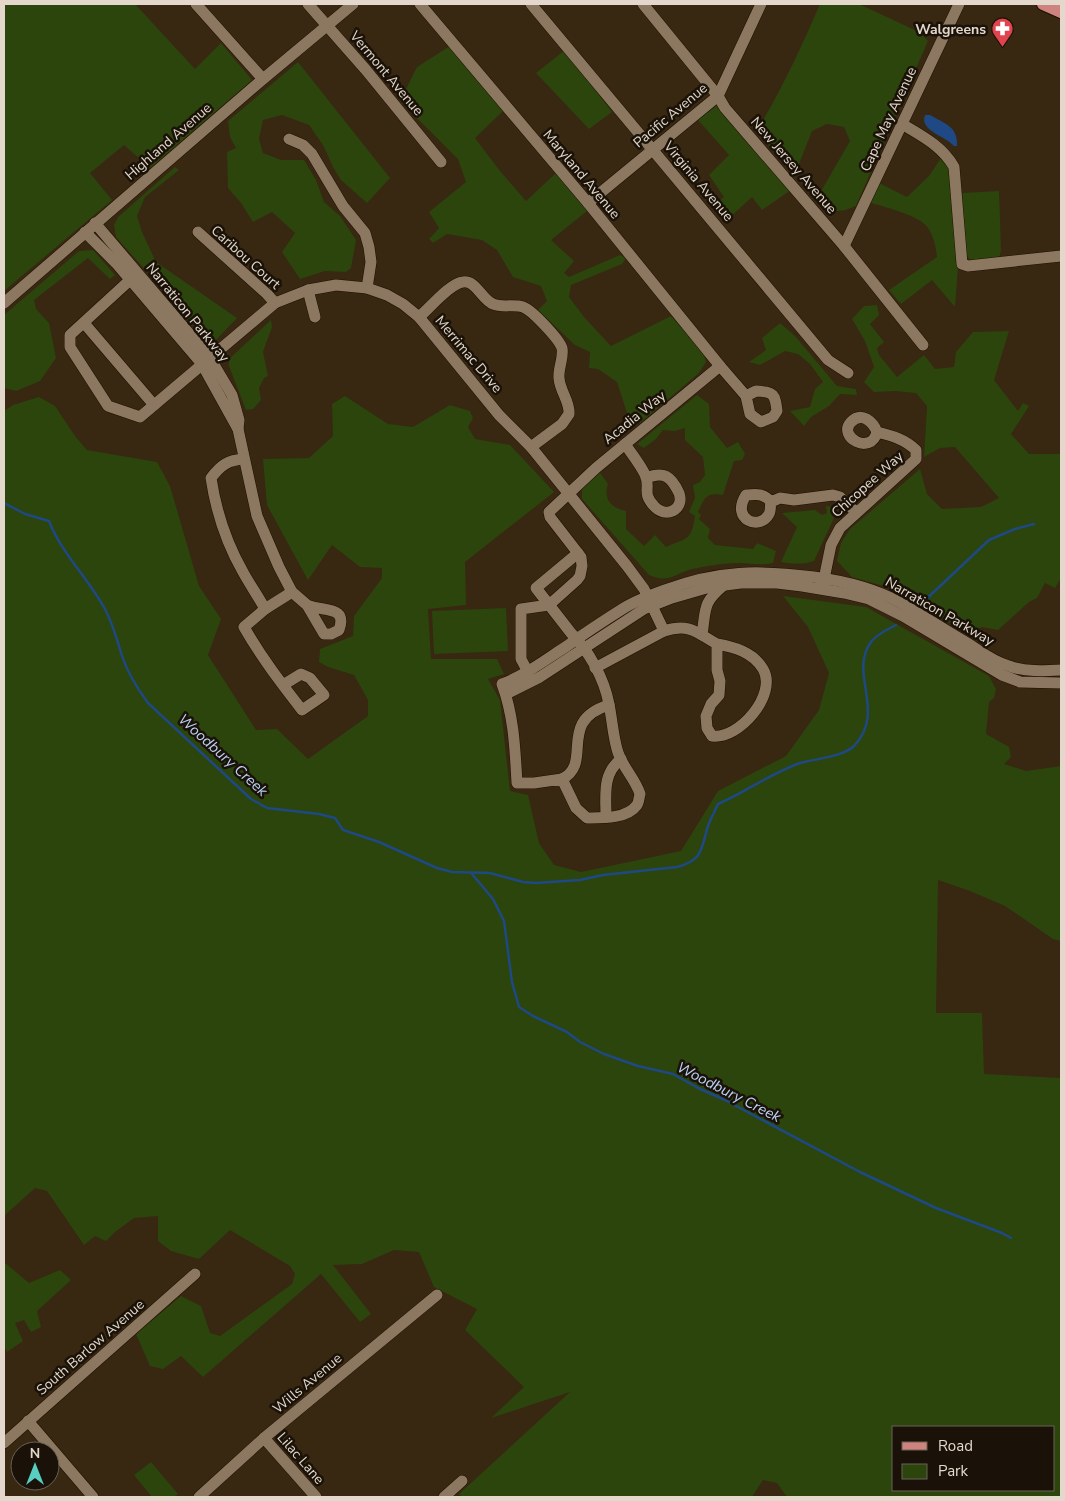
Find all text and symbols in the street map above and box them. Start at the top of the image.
pharmacy icon: Walgreens [990,17,1014,48]
place label: Walgreens [915,20,986,39]
street label: Vermont Avenue [345,26,428,120]
street label: Cape May Avenue [856,64,921,175]
street label: Pacific Avenue [629,79,711,152]
street label: Highland Avenue [121,98,216,184]
street label: New Jersey Avenue [746,113,841,218]
street label: Maryland Avenue [539,126,625,223]
street label: Virginia Avenue [659,136,738,225]
street label: Caribou Court [207,221,284,294]
street label: Narraticon Parkway [142,259,234,367]
street label: Merrimac Drive [431,312,507,397]
street label: Acadia Way [599,386,670,449]
street label: Chicopee Way [827,446,908,522]
street label: Narraticon Parkway [882,572,998,651]
water label: Woodbury Creek [174,709,273,801]
water label: Woodbury Creek [673,1057,785,1127]
street label: South Barlow Avenue [32,1295,148,1400]
street label: Wills Avenue [269,1349,346,1418]
legend [892,1426,1055,1491]
street label: Lilac Lane [273,1428,328,1488]
text: Road [938,1436,973,1456]
north arrow [10,1441,60,1491]
text: N [30,1444,40,1463]
text: Park [938,1461,968,1481]

